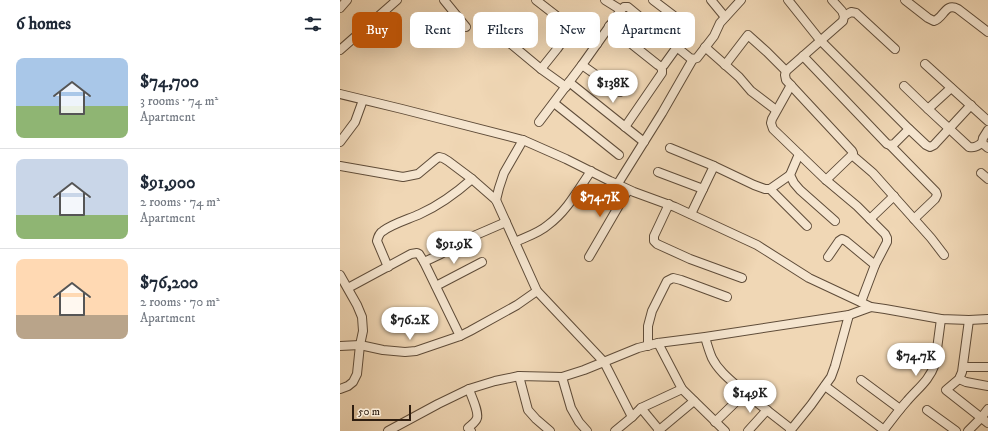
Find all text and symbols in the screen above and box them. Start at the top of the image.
chip: Buy [352,12,402,48]
chip: Rent [410,12,465,48]
chip: Filters [473,12,538,48]
chip: New [546,12,600,48]
chip: Apartment [608,12,695,48]
text: 6 homes [16,13,71,35]
icon: filters [302,13,324,35]
pin: $138K [585,70,641,104]
text: $74,700 [140,71,199,93]
icon: home [48,74,96,122]
text: $138K [597,75,629,91]
text: 3 rooms · 74 m² [140,93,218,109]
text: Apartment [140,109,195,125]
text: $91,900 [140,172,195,194]
icon: home [48,175,96,223]
pin: $74.7K [567,184,633,218]
text: $74.7K [580,189,620,205]
text: 2 rooms · 74 m² [140,194,220,210]
text: Apartment [140,210,195,226]
pin: $91.9K [421,231,487,265]
text: $91.9K [436,236,473,252]
text: $76,200 [140,272,198,294]
icon: home [48,275,96,323]
text: 2 rooms · 70 m² [140,294,220,310]
pin: $76.2K [377,307,443,341]
text: Apartment [140,310,195,326]
text: $76.2K [390,312,430,328]
pin: $74.7K [883,343,949,377]
text: $74.7K [896,348,936,364]
pin: $149K [722,380,778,414]
text: $149K [733,385,767,401]
scale bar [352,403,411,422]
text: 50 m [358,405,380,419]

